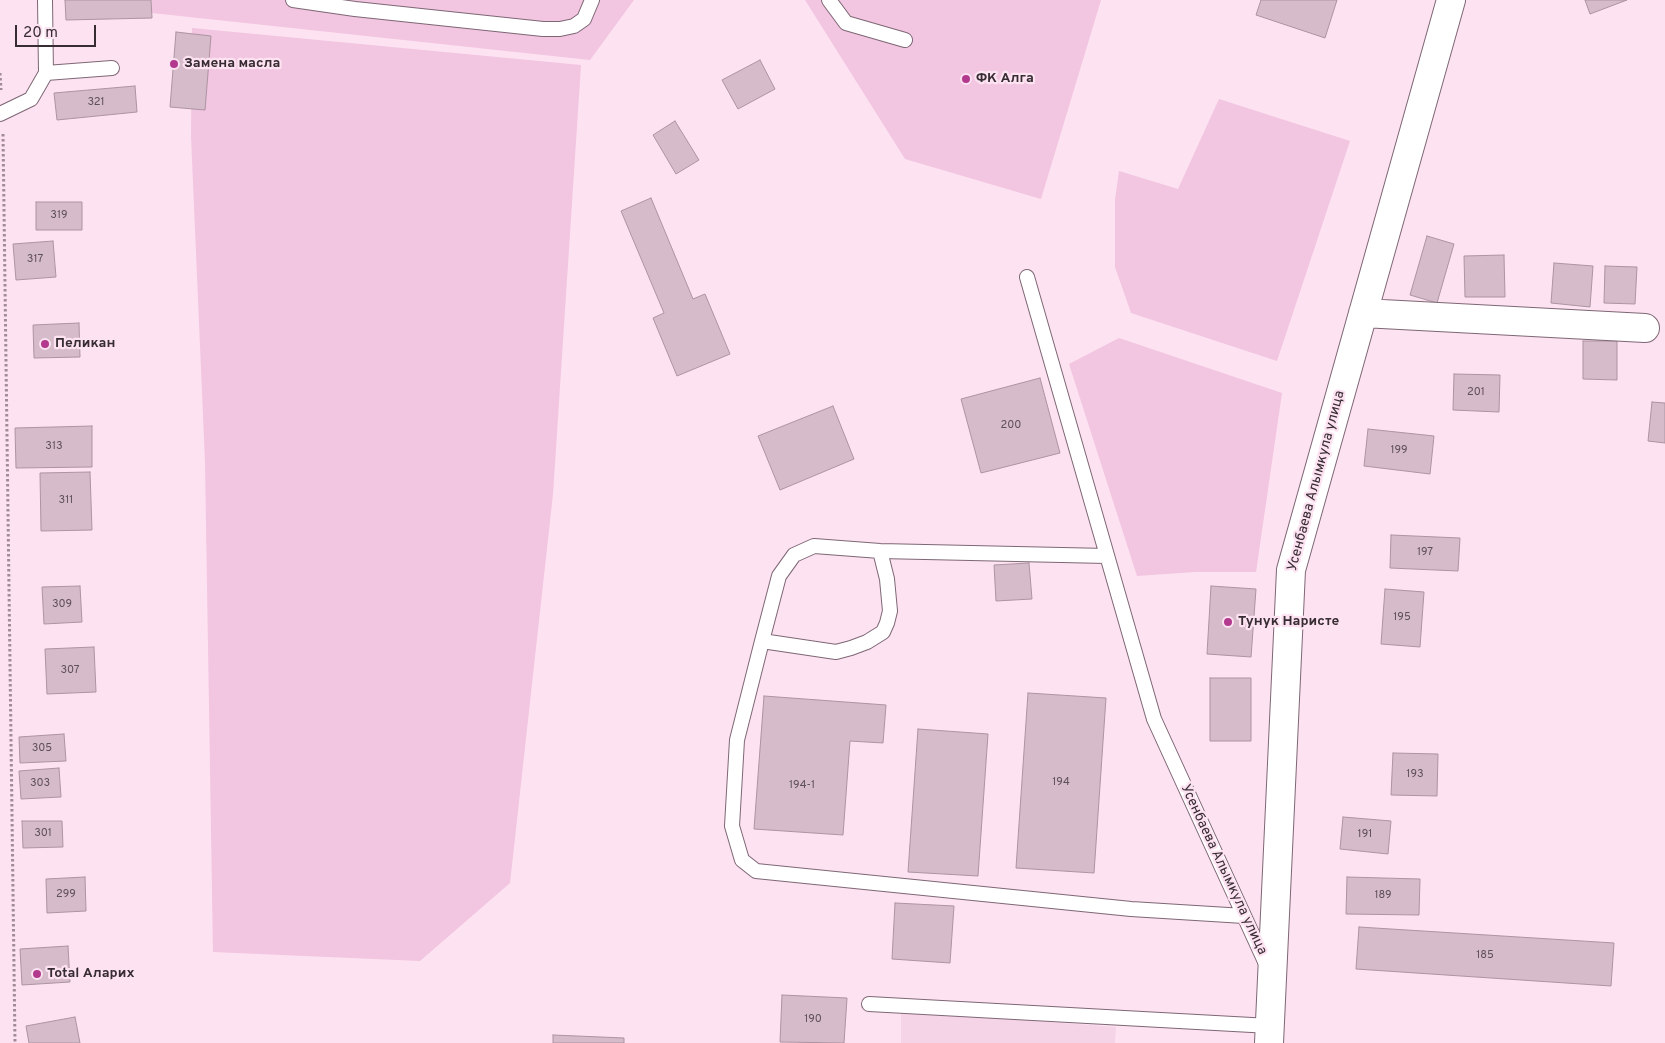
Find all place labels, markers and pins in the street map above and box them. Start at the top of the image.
place label: Замена масла [184,56,280,72]
marker: Замена масла [168,58,180,70]
place label: ФК Алга [976,71,1034,87]
marker: ФК Алга [960,73,972,85]
place label: Пеликан [55,336,115,352]
marker: Пеликан [39,338,51,350]
place label: Тунук Наристе [1238,614,1339,630]
marker: Тунук Наристе [1222,616,1234,628]
place label: Total Аларих [47,966,134,982]
marker: Total Аларих [31,968,43,980]

